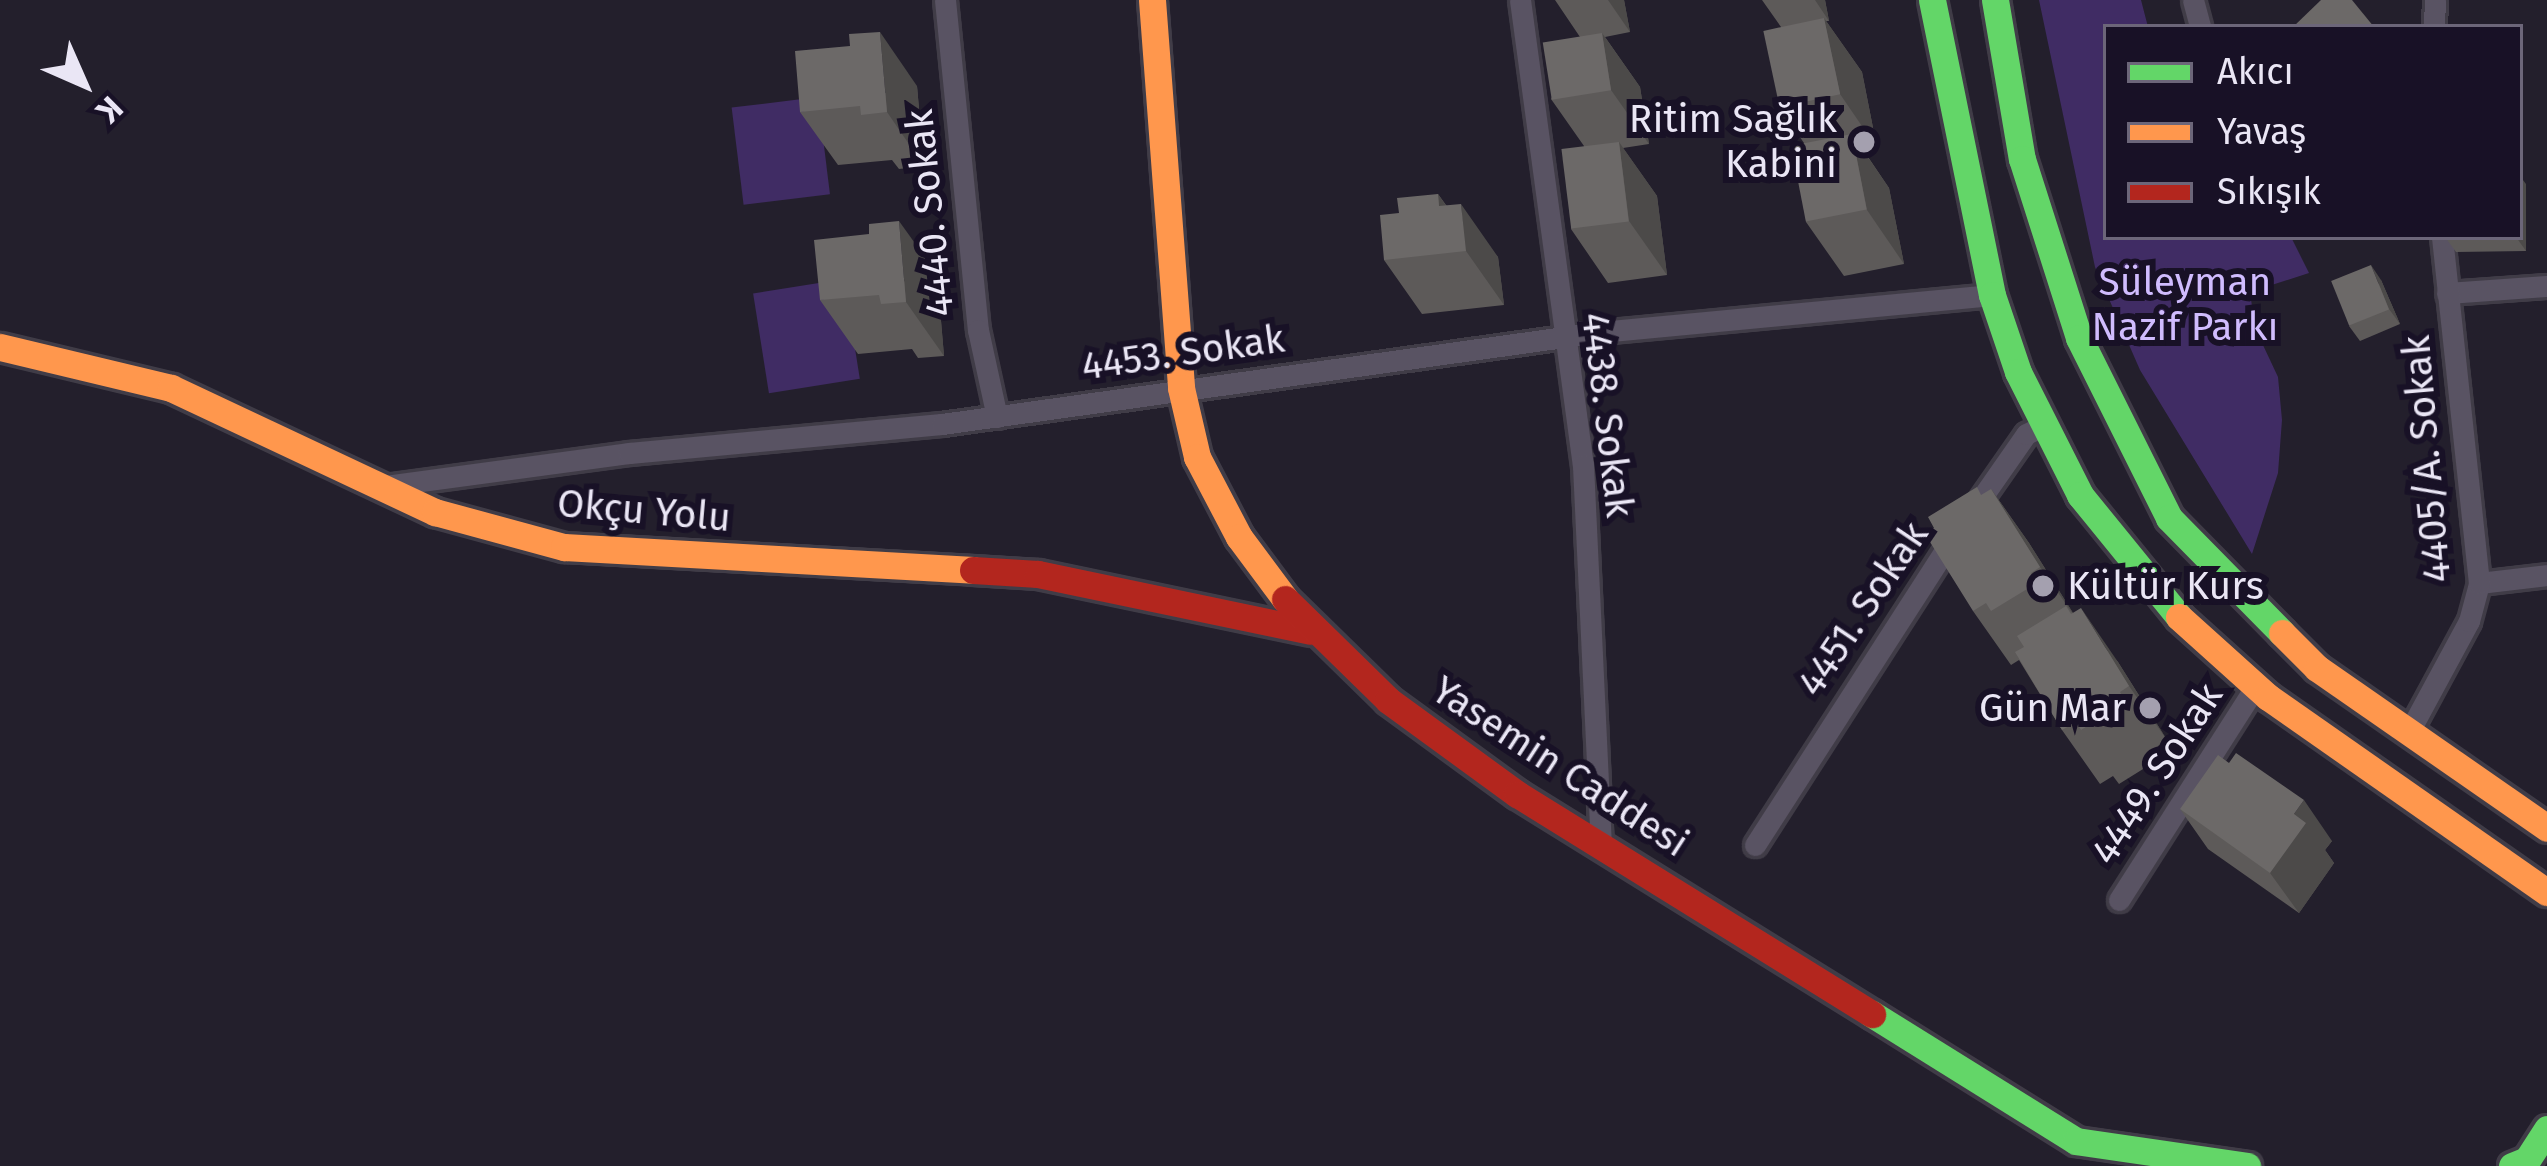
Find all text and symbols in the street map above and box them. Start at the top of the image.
north arrow [24,24,144,144]
legend [2103,24,2523,240]
text: Akıcı [2217,50,2294,94]
text: K [88,88,131,131]
place label: Ritim Sağlık Kabini [1629,97,1837,188]
street label: 4440. Sokak [896,107,964,319]
text: Yavaş [2217,110,2306,154]
marker: Ritim Sağlık Kabini [1848,126,1880,158]
text: Sıkışık [2217,170,2321,214]
park label: Süleyman Nazif Parkı [2091,260,2279,351]
street label: 4438. Sokak [1571,310,1643,520]
street label: 4453. Sokak [1079,316,1287,390]
street label: 4405/A. Sokak [2393,333,2461,585]
street label: Okçu Yolu [555,480,733,542]
street label: 4451. Sokak [1788,513,1938,705]
place label: Kültür Kurs [2067,563,2264,609]
marker: Kültür Kurs [2030,573,2056,599]
street label: Yasemin Caddesi [1423,667,1697,867]
street label: 4449. Sokak [2081,675,2233,873]
place label: Gün Mar [1979,685,2126,731]
marker: Gün Mar [2137,695,2163,721]

